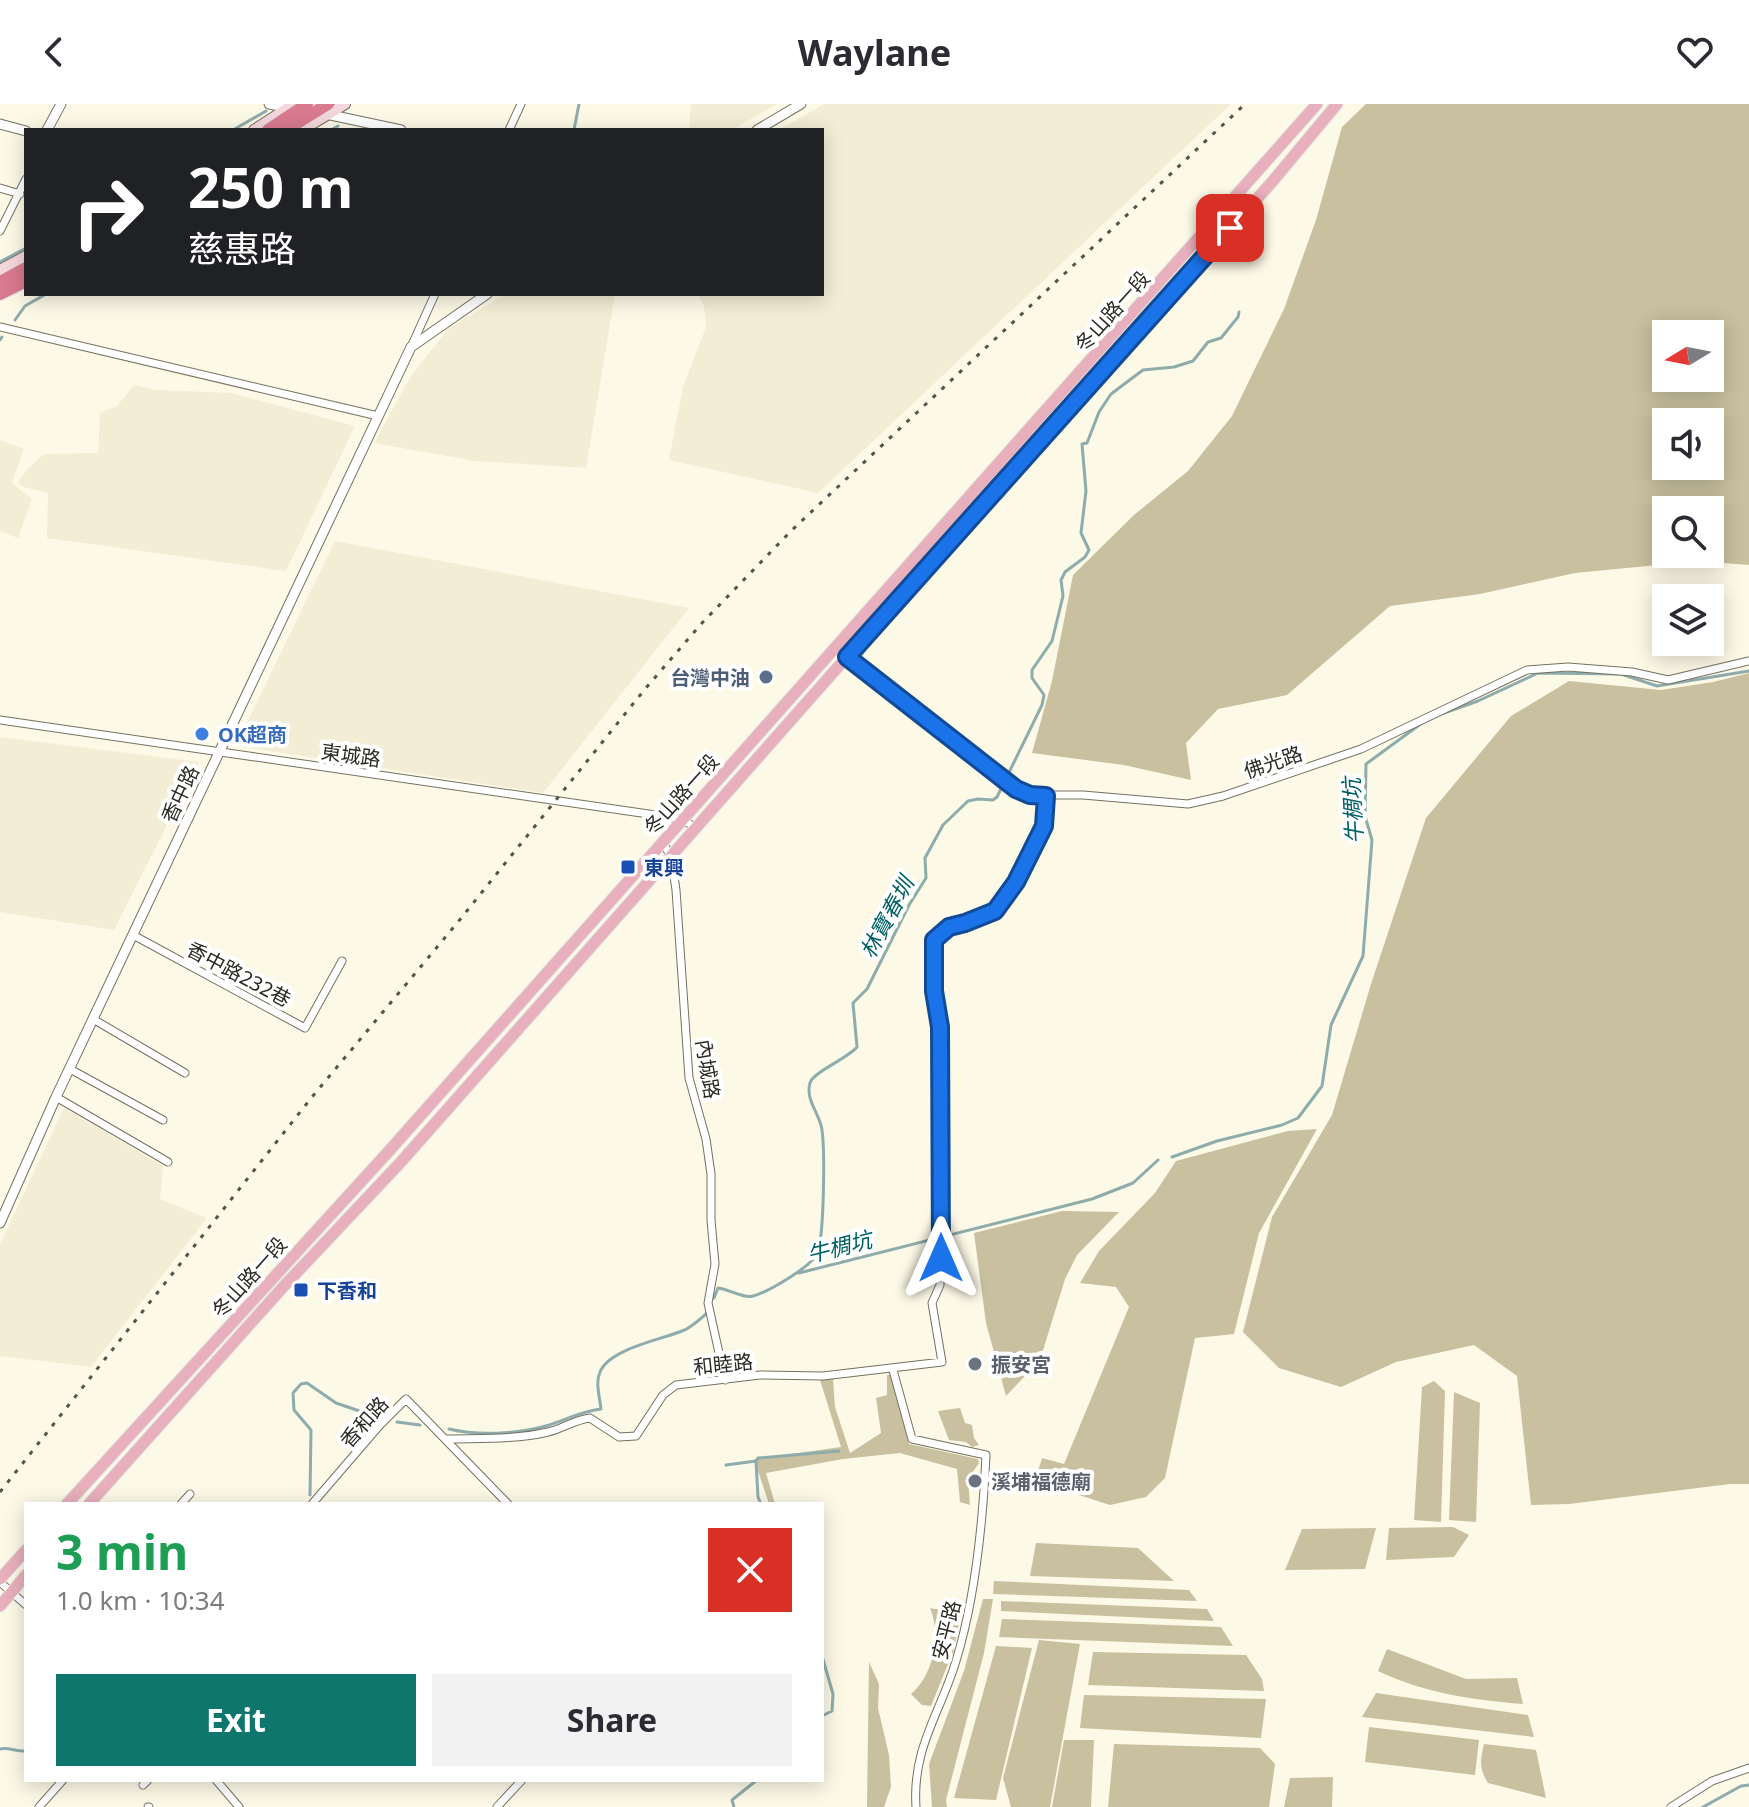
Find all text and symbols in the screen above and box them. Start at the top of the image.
text: Waylane [798,28,951,77]
icon: back [32,30,76,74]
icon: heart [1673,30,1717,74]
text: 250 m [188,148,353,224]
icon: right [56,160,160,264]
pin [1196,194,1264,262]
icon: arrive [1208,206,1252,250]
text: 慈惠路 [188,224,296,273]
street label: 冬山路一段 [1069,265,1155,357]
north arrow [1652,320,1724,392]
map controls [1652,320,1724,656]
button: sound [1652,408,1724,480]
button: search [1652,496,1724,568]
button: layers [1652,584,1724,656]
place label: 台灣中油 [670,664,750,691]
marker: 台灣中油 [757,668,775,686]
place label: OK超商 [218,721,287,748]
marker: OK超商 [193,725,211,743]
street label: 東城路 [319,737,383,773]
street label: 佛光路 [1240,739,1306,785]
street label: 冬山路一段 [638,748,724,840]
street label: 香中路 [155,761,205,827]
water label: 牛椆坑 [1335,774,1369,845]
place label: 東興 [644,854,684,881]
marker: 東興 [619,858,637,876]
water label: 林寶春圳 [852,868,921,963]
street label: 香中路232巷 [182,935,296,1013]
street label: 內城路 [690,1037,726,1101]
position arrow [899,1216,983,1300]
water label: 牛椆坑 [803,1223,878,1269]
street label: 冬山路一段 [206,1231,292,1323]
place label: 下香和 [317,1277,377,1304]
marker: 下香和 [292,1281,310,1299]
street label: 和睦路 [692,1347,754,1381]
place label: 振安宮 [991,1351,1051,1378]
marker: 振安宮 [966,1355,984,1373]
street label: 香和路 [334,1391,394,1453]
place label: 溪埔福德廟 [991,1468,1091,1495]
marker: 溪埔福德廟 [966,1472,984,1490]
text: 3 min [56,1519,188,1584]
button: close [708,1528,792,1612]
text: 1.0 km · 10:34 [56,1582,225,1618]
street label: 安平路 [926,1598,966,1662]
button: Exit [56,1674,416,1766]
button: Share [432,1674,792,1766]

